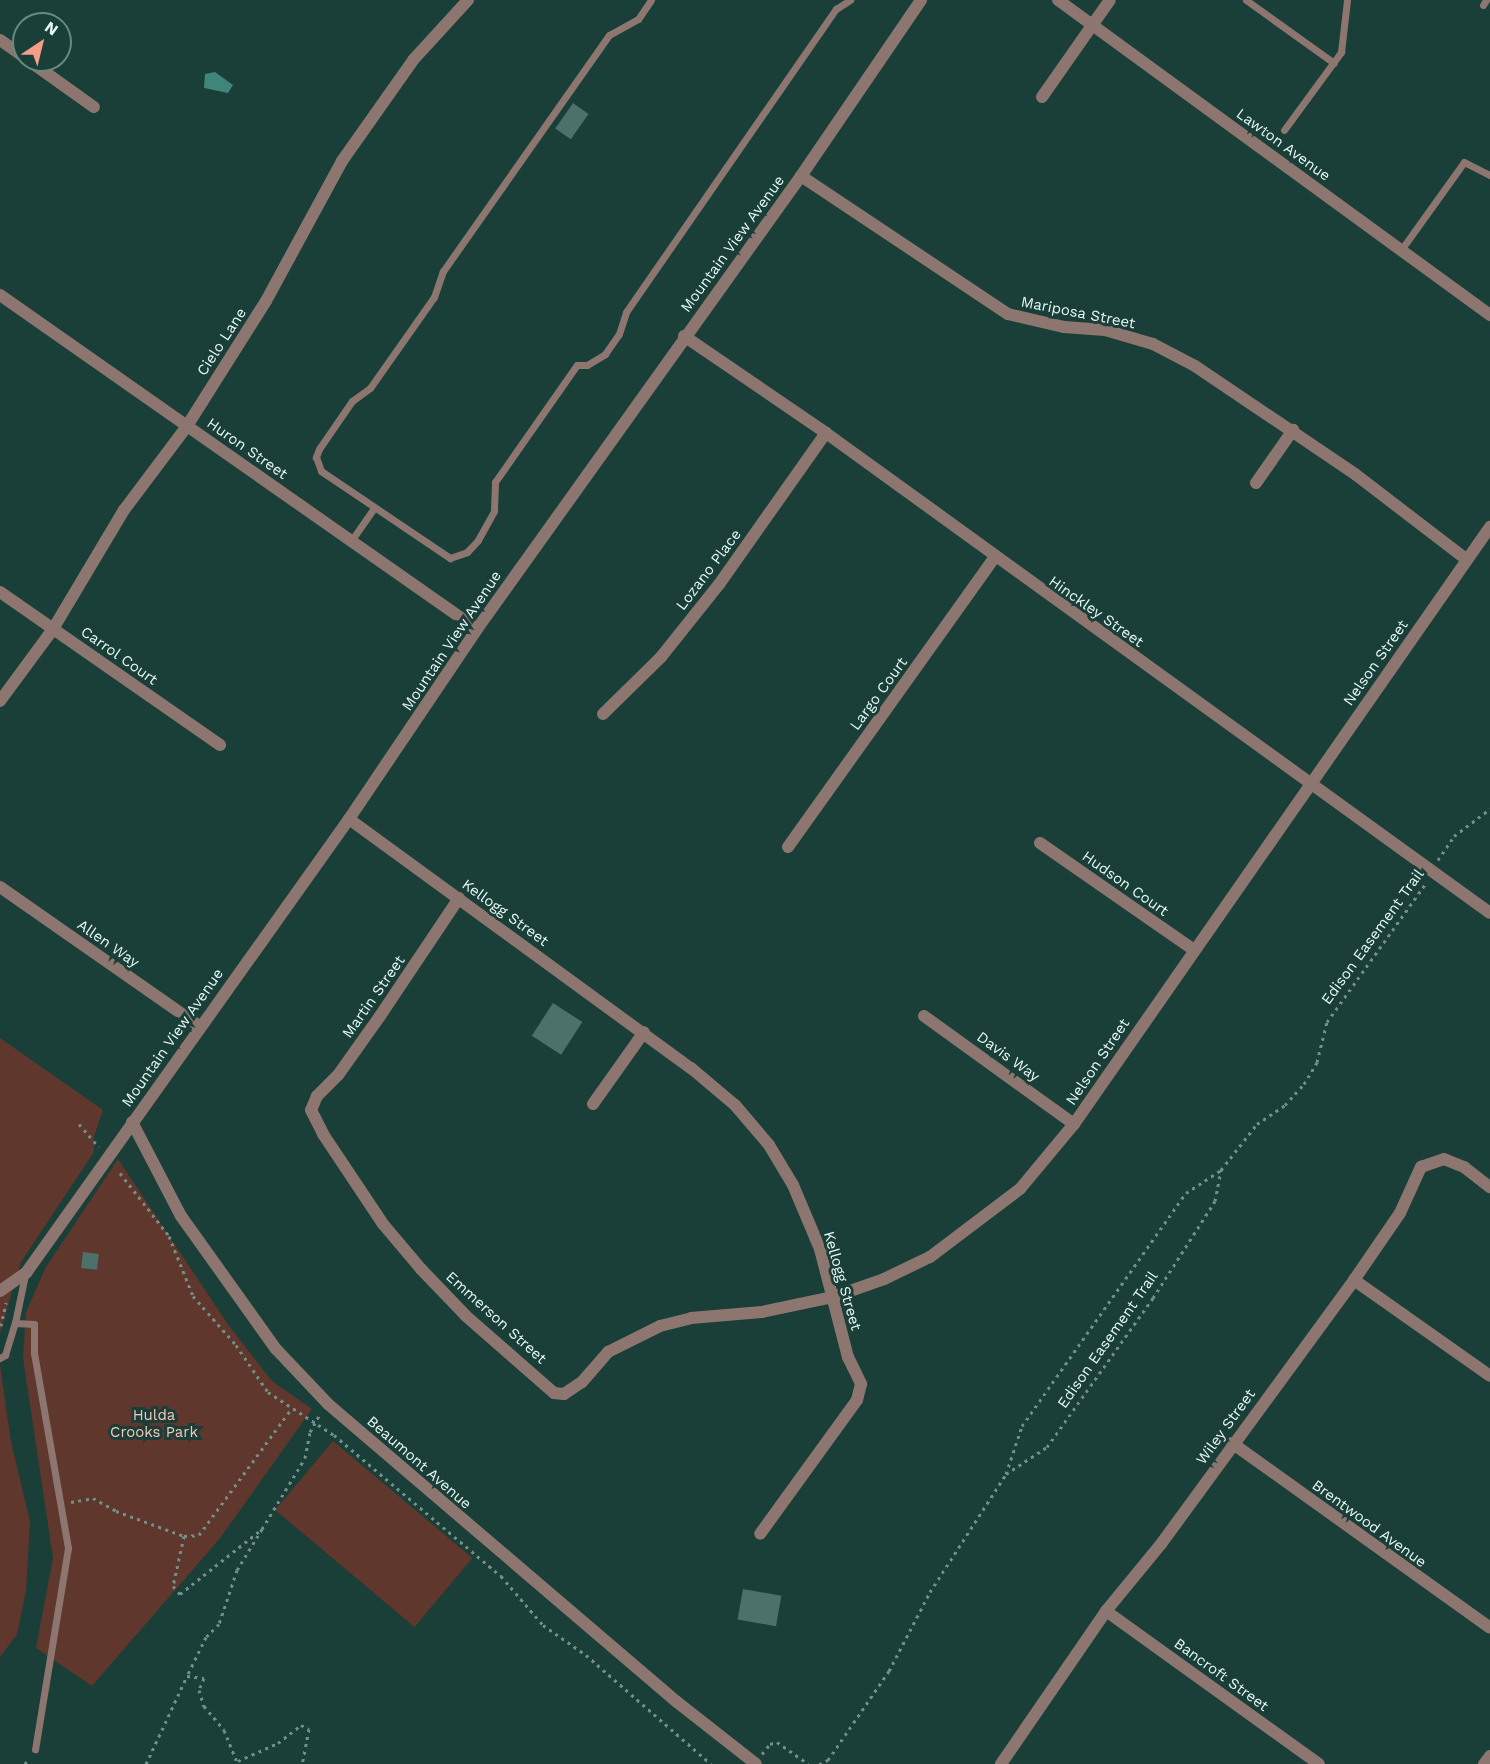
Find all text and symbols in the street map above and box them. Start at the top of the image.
north arrow [12,12,72,72]
text: N [41,17,62,40]
street label: Lawton Avenue [1232,105,1334,185]
street label: Mountain View Avenue [677,171,789,317]
street label: Mariposa Street [1019,293,1137,333]
street label: Cielo Lane [193,305,251,379]
street label: Huron Street [203,415,291,483]
street label: Lozano Place [673,526,745,614]
street label: Mountain View Avenue [398,567,506,715]
street label: Hinckley Street [1045,572,1147,652]
street label: Nelson Street [1340,617,1412,709]
street label: Carrol Court [77,623,161,689]
street label: Largo Court [847,654,911,734]
street label: Hudson Court [1078,848,1172,920]
street label: Edison Easement Trail [1318,866,1428,1008]
street label: Kellogg Street [458,876,552,950]
street label: Allen Way [73,916,143,972]
street label: Martin Street [339,952,409,1042]
street label: Mountain View Avenue [118,965,228,1111]
street label: Nelson Street [1062,1015,1134,1109]
street label: Davis Way [973,1028,1043,1086]
street label: Kellogg Street [819,1229,865,1333]
street label: Emmerson Street [442,1268,550,1368]
street label: Edison Easement Trail [1054,1268,1162,1412]
street label: Wiley Street [1192,1386,1260,1468]
park label: Hulda Crooks Park [110,1406,198,1441]
street label: Beaumont Avenue [363,1413,475,1513]
street label: Brentwood Avenue [1308,1476,1430,1572]
street label: Bancroft Street [1170,1635,1272,1715]

